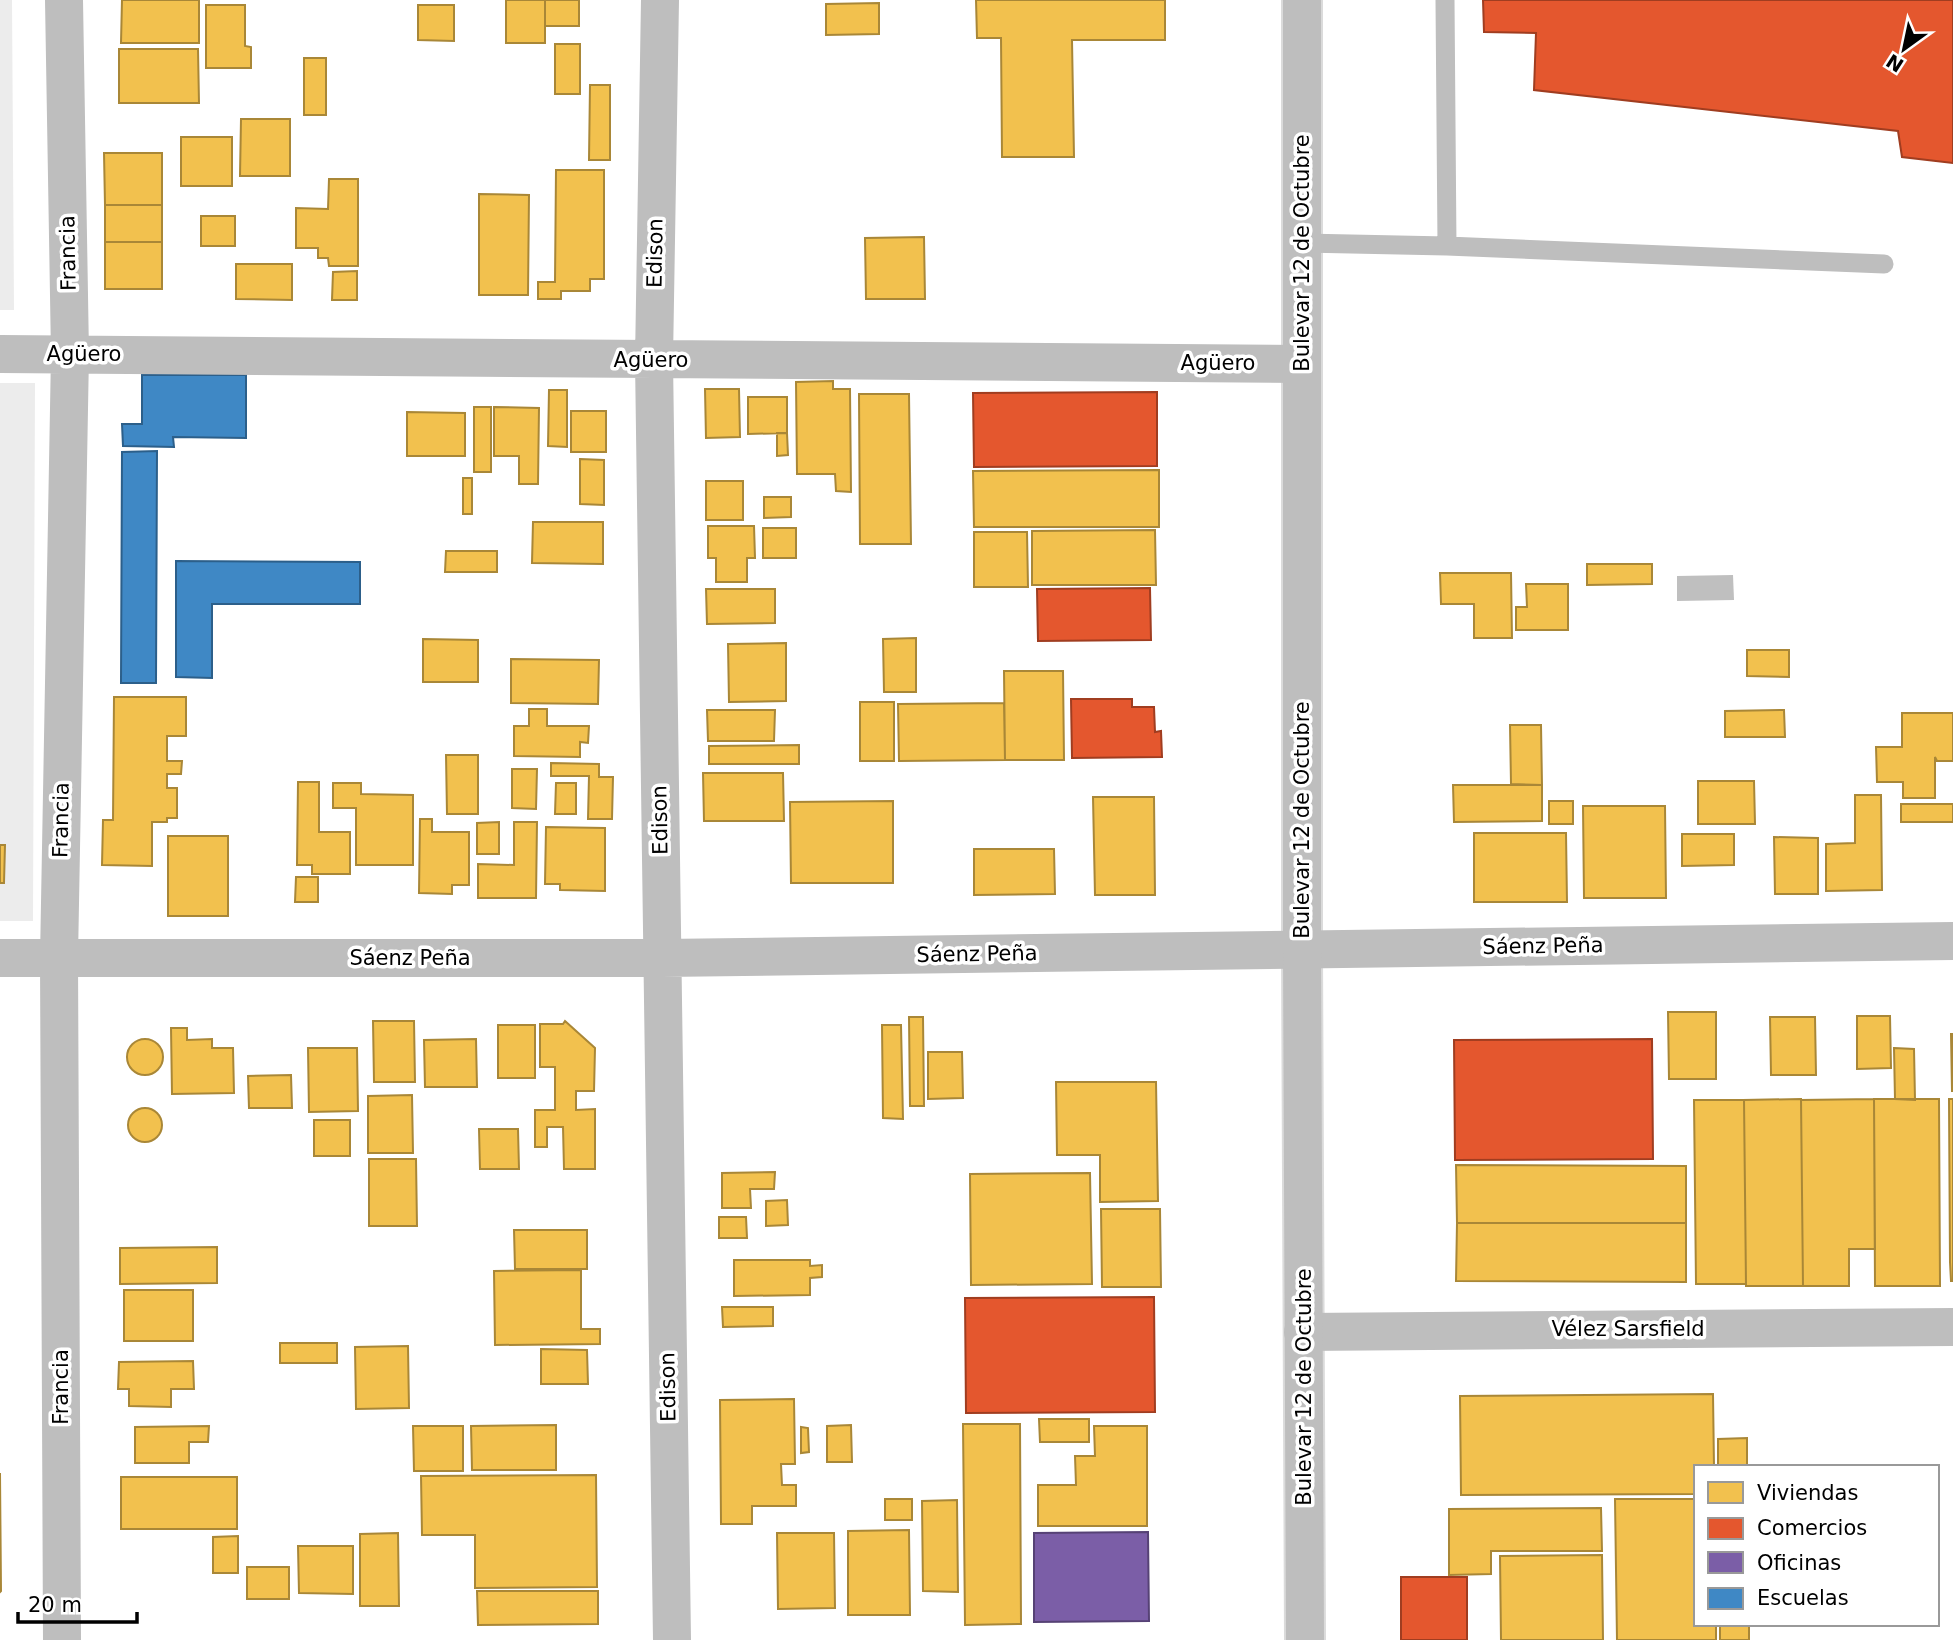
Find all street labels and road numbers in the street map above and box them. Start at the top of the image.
street label: Bulevar 12 de Octubre [1290,134,1314,372]
street label: Francia [55,215,81,291]
street label: Edison [642,218,668,288]
street label: Agüero [47,342,121,366]
street label: Agüero [614,348,688,372]
street label: Agüero [1181,351,1255,375]
street label: Bulevar 12 de Octubre [1290,701,1314,939]
street label: Francia [48,782,74,858]
street label: Edison [647,785,673,855]
street label: Sáenz Peña [1482,933,1604,959]
street label: Sáenz Peña [916,941,1038,967]
street label: Sáenz Peña [349,946,471,970]
street label: Bulevar 12 de Octubre [1292,1268,1316,1506]
street label: Vélez Sarsfield [1551,1317,1705,1341]
street label: Francia [49,1349,73,1425]
street label: Edison [655,1352,681,1422]

